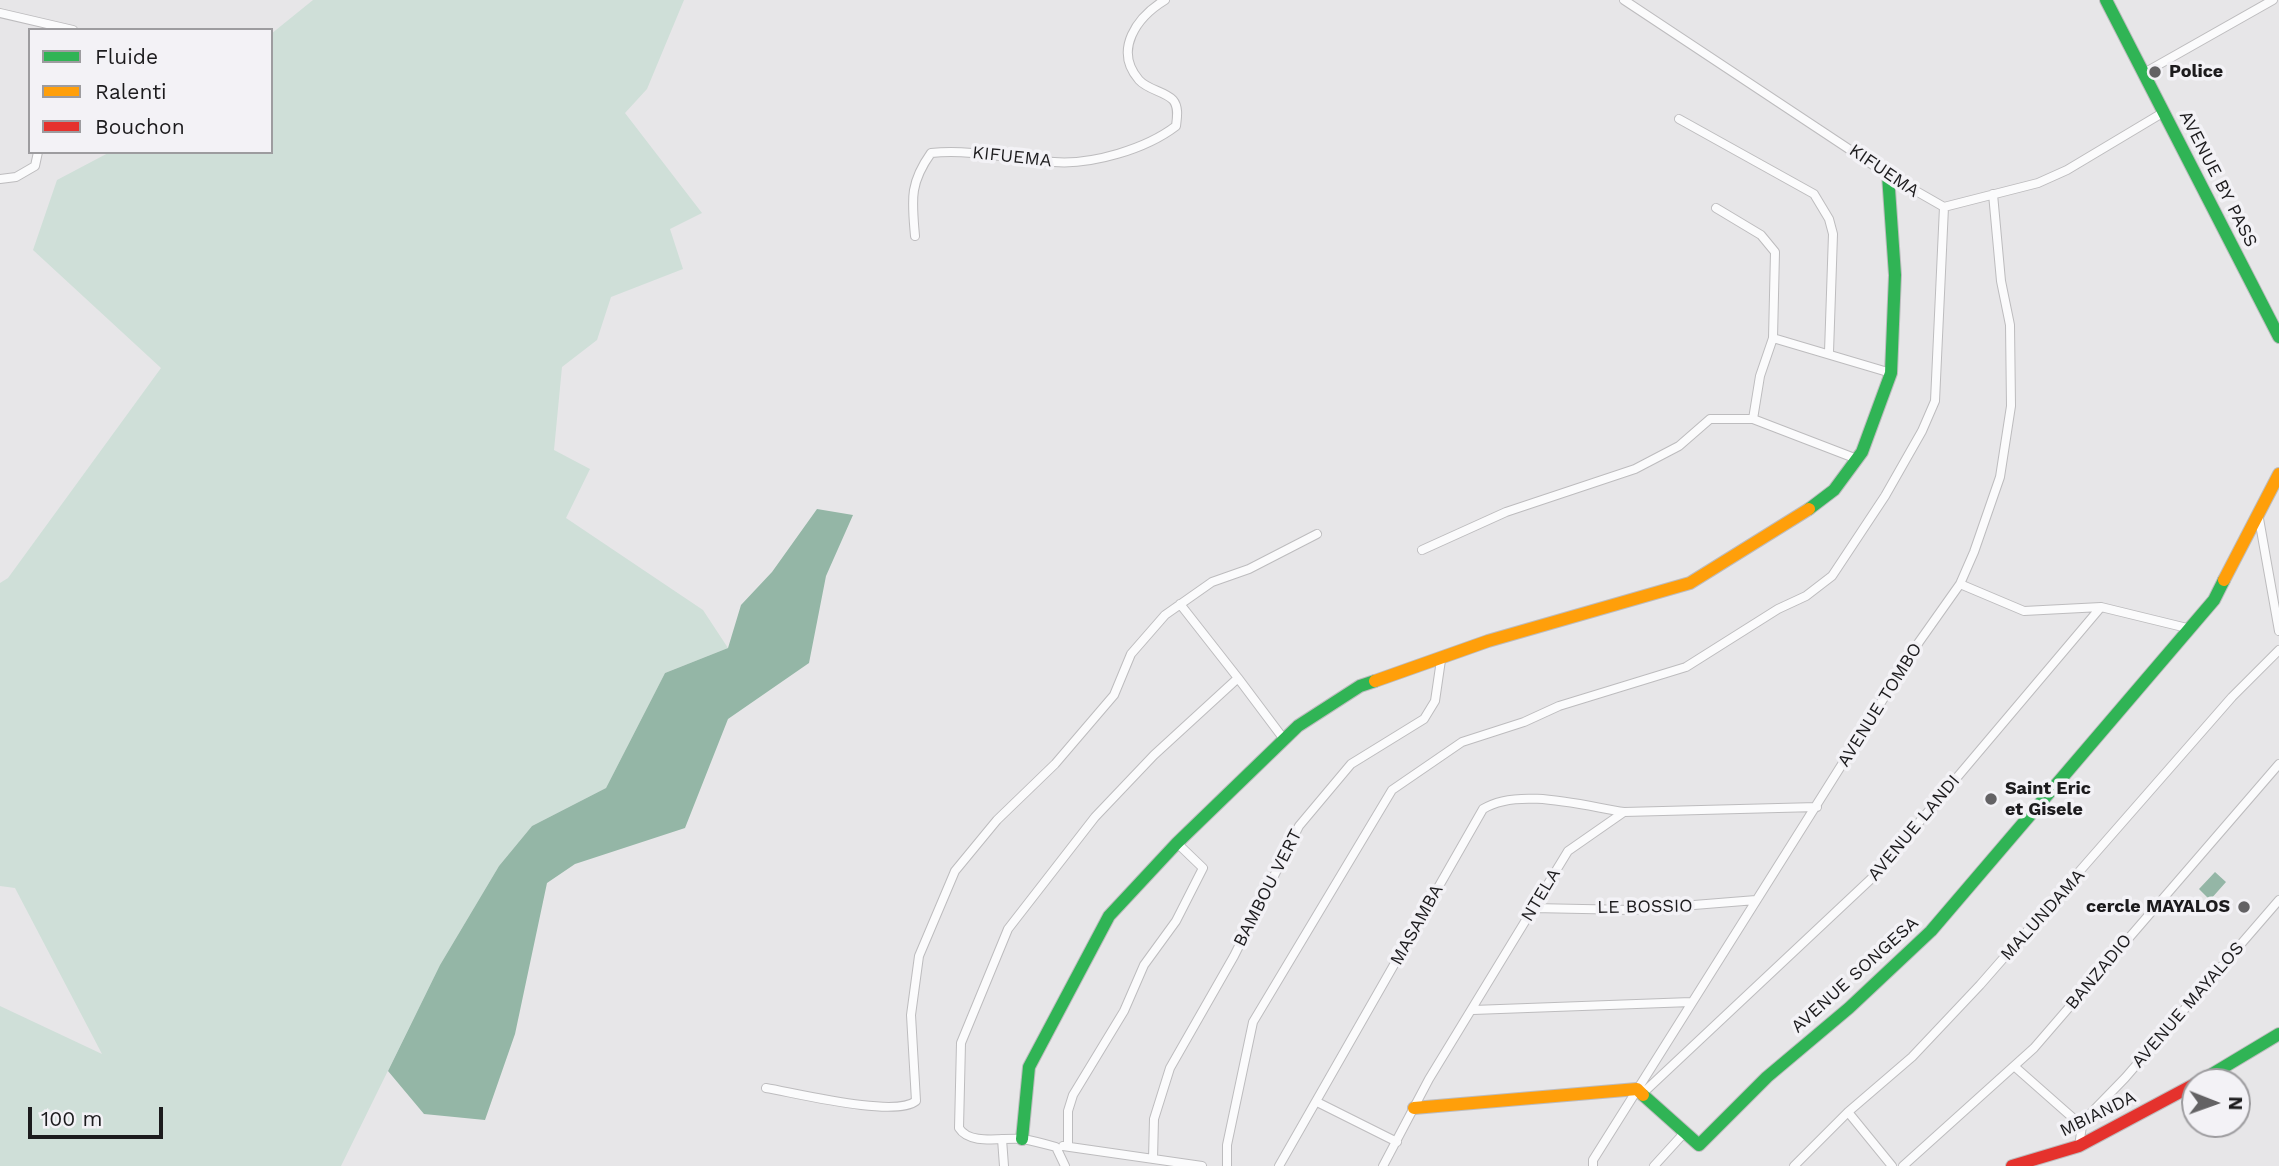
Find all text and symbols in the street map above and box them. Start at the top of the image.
legend [28,28,273,154]
text: Fluide [95,44,158,69]
place label: Police [2169,61,2223,83]
marker: Police [2147,64,2163,80]
text: Ralenti [95,79,167,104]
street label: AVENUE BY PASS [2174,107,2262,251]
text: Bouchon [95,114,185,139]
street label: KIFUEMA [1845,140,1923,202]
street label: KIFUEMA [971,142,1053,172]
street label: AVENUE TOMBO [1833,639,1927,771]
street label: AVENUE LANDI [1863,771,1965,885]
place label: Saint Eric et Gisele [2005,778,2091,820]
marker: Saint Eric et Gisele [1983,791,1999,807]
street label: BAMBOU VERT [1229,826,1307,950]
street label: NTELA [1517,864,1565,926]
street label: MALUNDAMA [1996,865,2090,965]
street label: MASAMBA [1386,881,1448,969]
street label: LE BOSSIO [1597,895,1693,919]
place label: cercle MAYALOS [2086,896,2230,918]
marker: cercle MAYALOS [2236,899,2252,915]
street label: AVENUE SONGESA [1787,912,1923,1038]
street label: BANZADIO [2061,930,2137,1014]
street label: AVENUE MAYALOS [2127,938,2249,1072]
north arrow [2181,1068,2251,1138]
street label: MBIANDA [2056,1086,2140,1142]
scale bar [32,1092,166,1136]
text: N [2224,1096,2247,1111]
text: 100 m [41,1106,103,1131]

